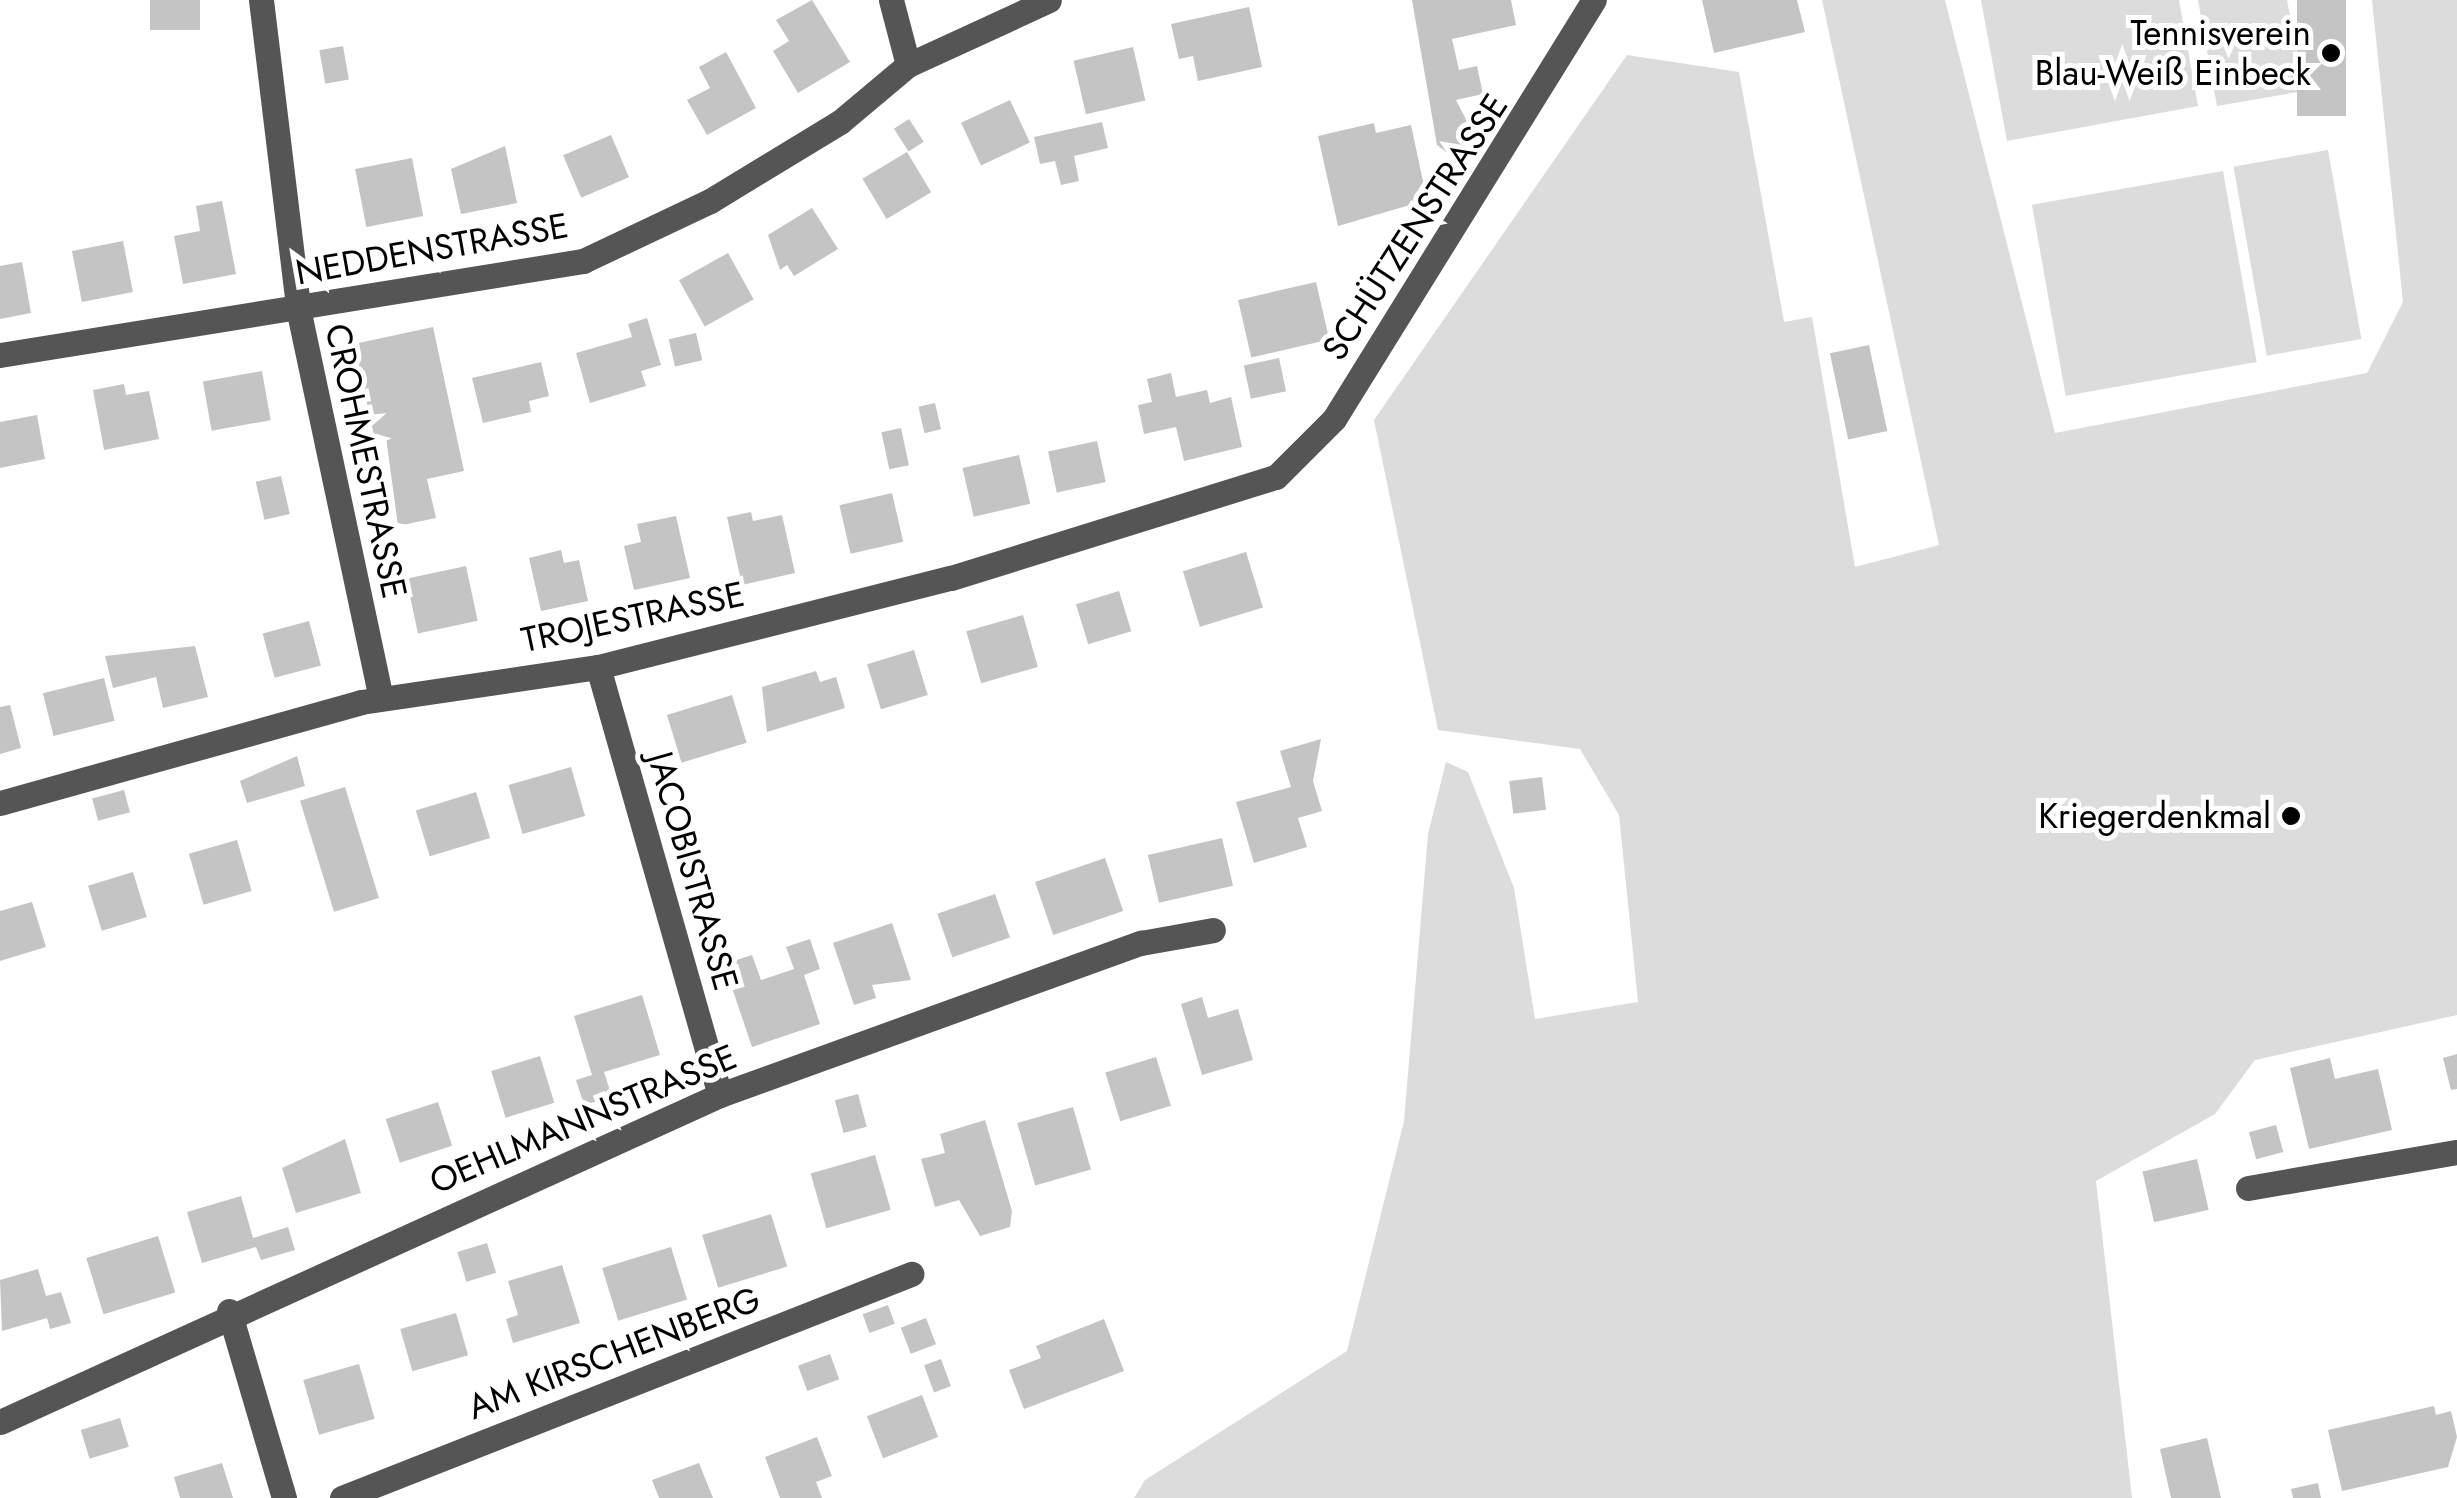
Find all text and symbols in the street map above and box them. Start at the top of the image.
place label: Tennisverein Blau-Weiß Einbeck [2035,12,2311,94]
marker: Tennisverein Blau-Weiß Einbeck [2320,42,2342,64]
street label: SCHÜTZENSTRASSE [1313,86,1517,368]
street label: NEDDENSTRASSE [292,204,572,294]
street label: CROHMESTRASSE [316,320,416,602]
street label: TROJESTRASSE [518,573,748,661]
street label: JACOBISTRASSE [639,747,747,995]
place label: Kriegerdenkmal [2038,795,2271,837]
marker: Kriegerdenkmal [2280,805,2302,827]
street label: OEHLMANNSTRASSE [423,1035,743,1203]
street label: AM KIRSCHENBERG [462,1278,766,1428]

